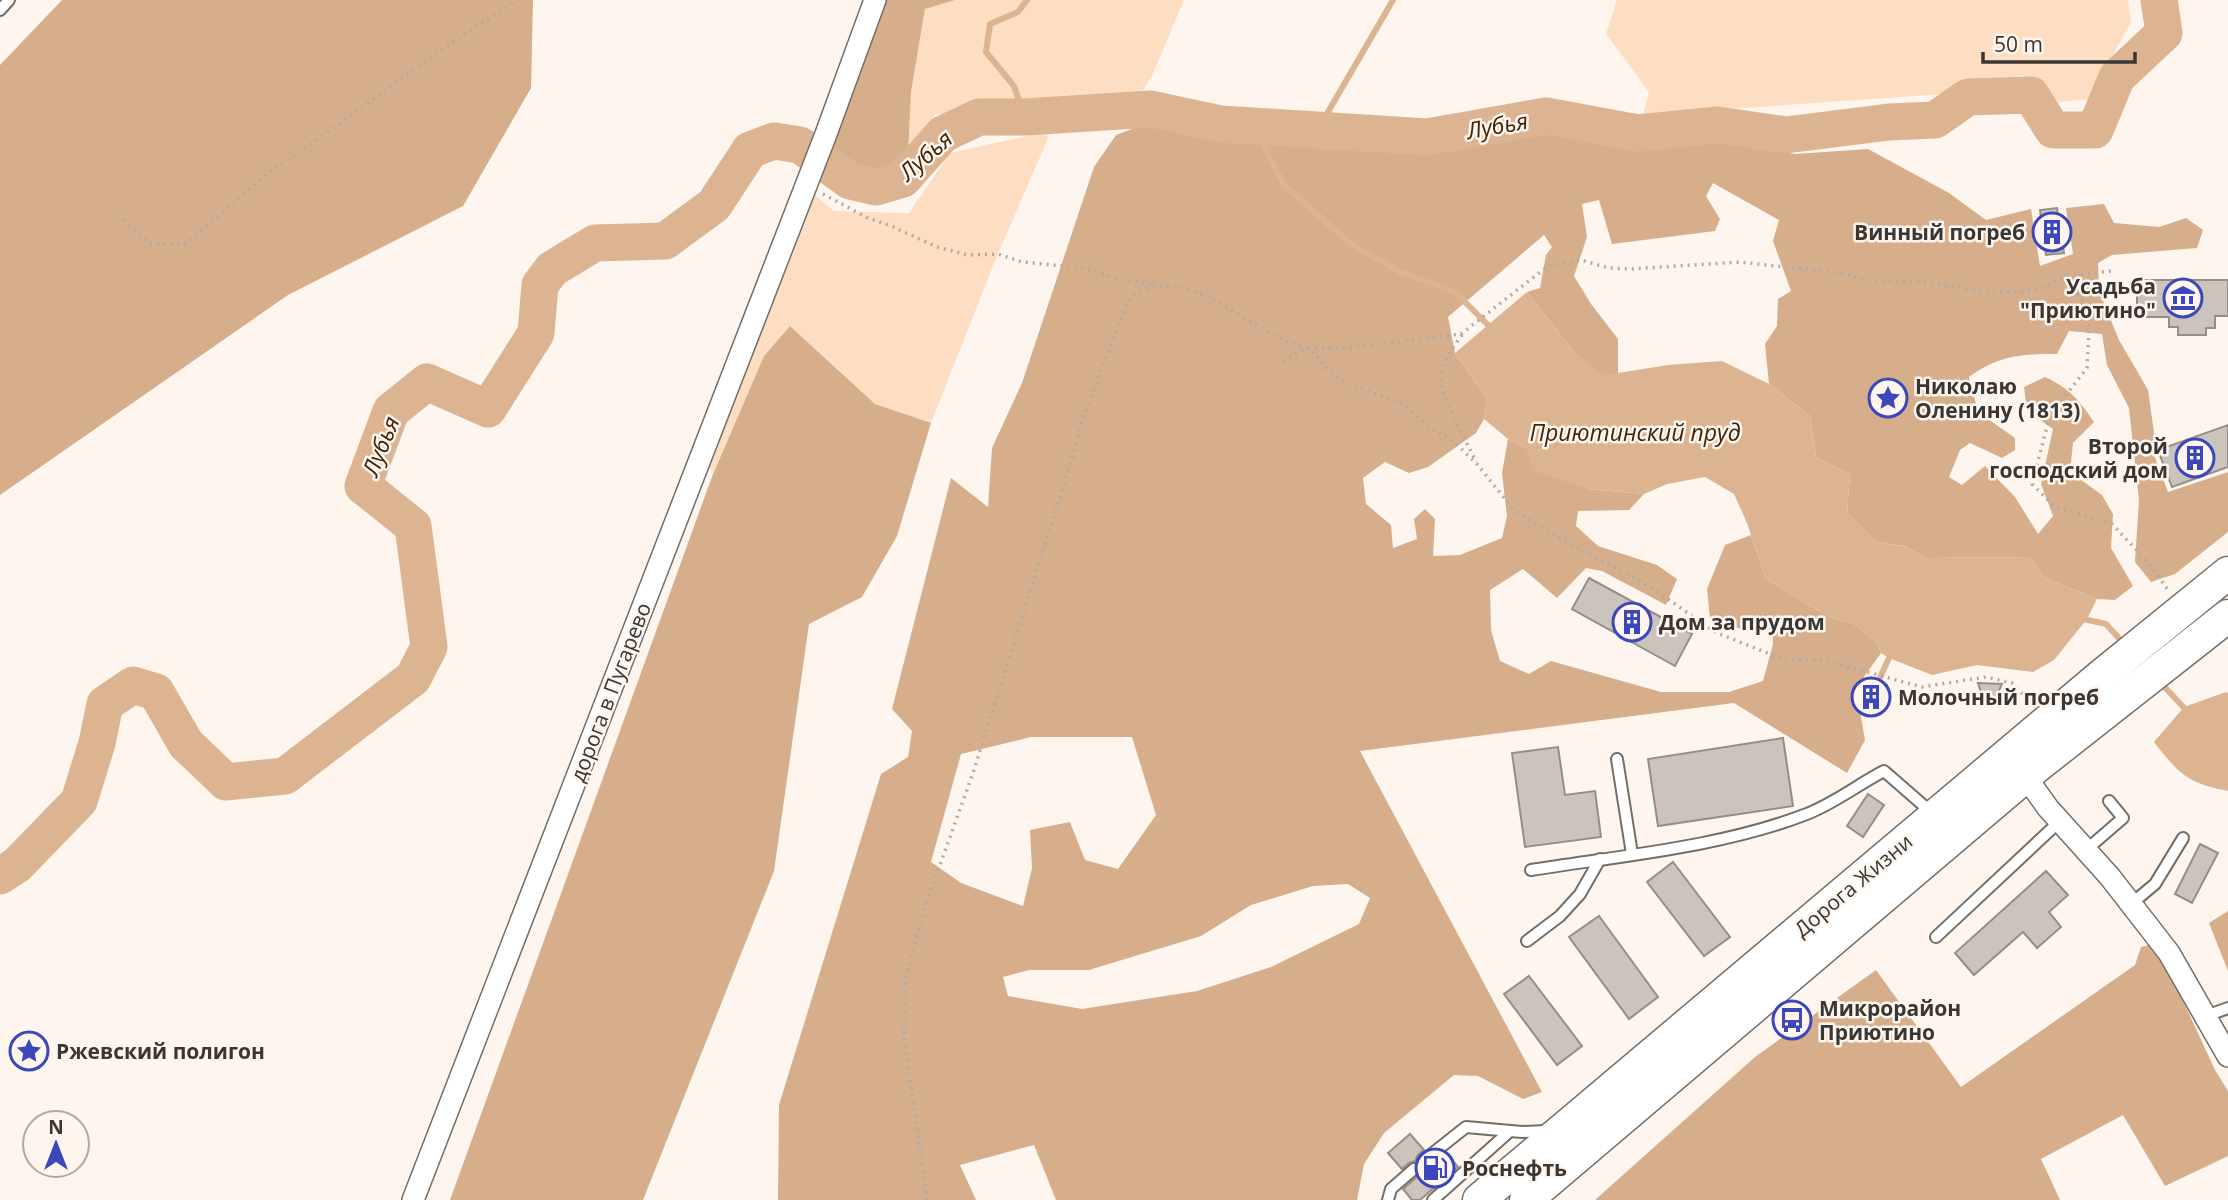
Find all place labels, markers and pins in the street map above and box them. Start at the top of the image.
building icon: Винный погреб [2031,211,2073,253]
place label: Винный погреб [1854,218,2025,246]
place label: Усадьба "Приютино" [2020,272,2156,324]
museum icon: Усадьба "Приютино" [2162,277,2204,319]
place label: Николаю Оленину (1813) [1915,372,2080,424]
place icon: Николаю Оленину (1813) [1867,377,1909,419]
place label: Второй господский дом [1989,432,2168,484]
building icon: Второй господский дом [2174,437,2216,479]
building icon: Дом за прудом [1611,601,1653,643]
place label: Дом за прудом [1659,608,1825,636]
building icon: Молочный погреб [1850,676,1892,718]
place label: Молочный погреб [1898,683,2099,711]
place label: Микрорайон Приютино [1819,994,1961,1046]
bus stop icon: Микрорайон Приютино [1771,999,1813,1041]
place icon: Ржевский полигон [8,1030,50,1072]
place label: Ржевский полигон [56,1037,265,1065]
fuel station icon: Роснефть [1414,1147,1456,1189]
place label: Роснефть [1462,1154,1567,1182]

